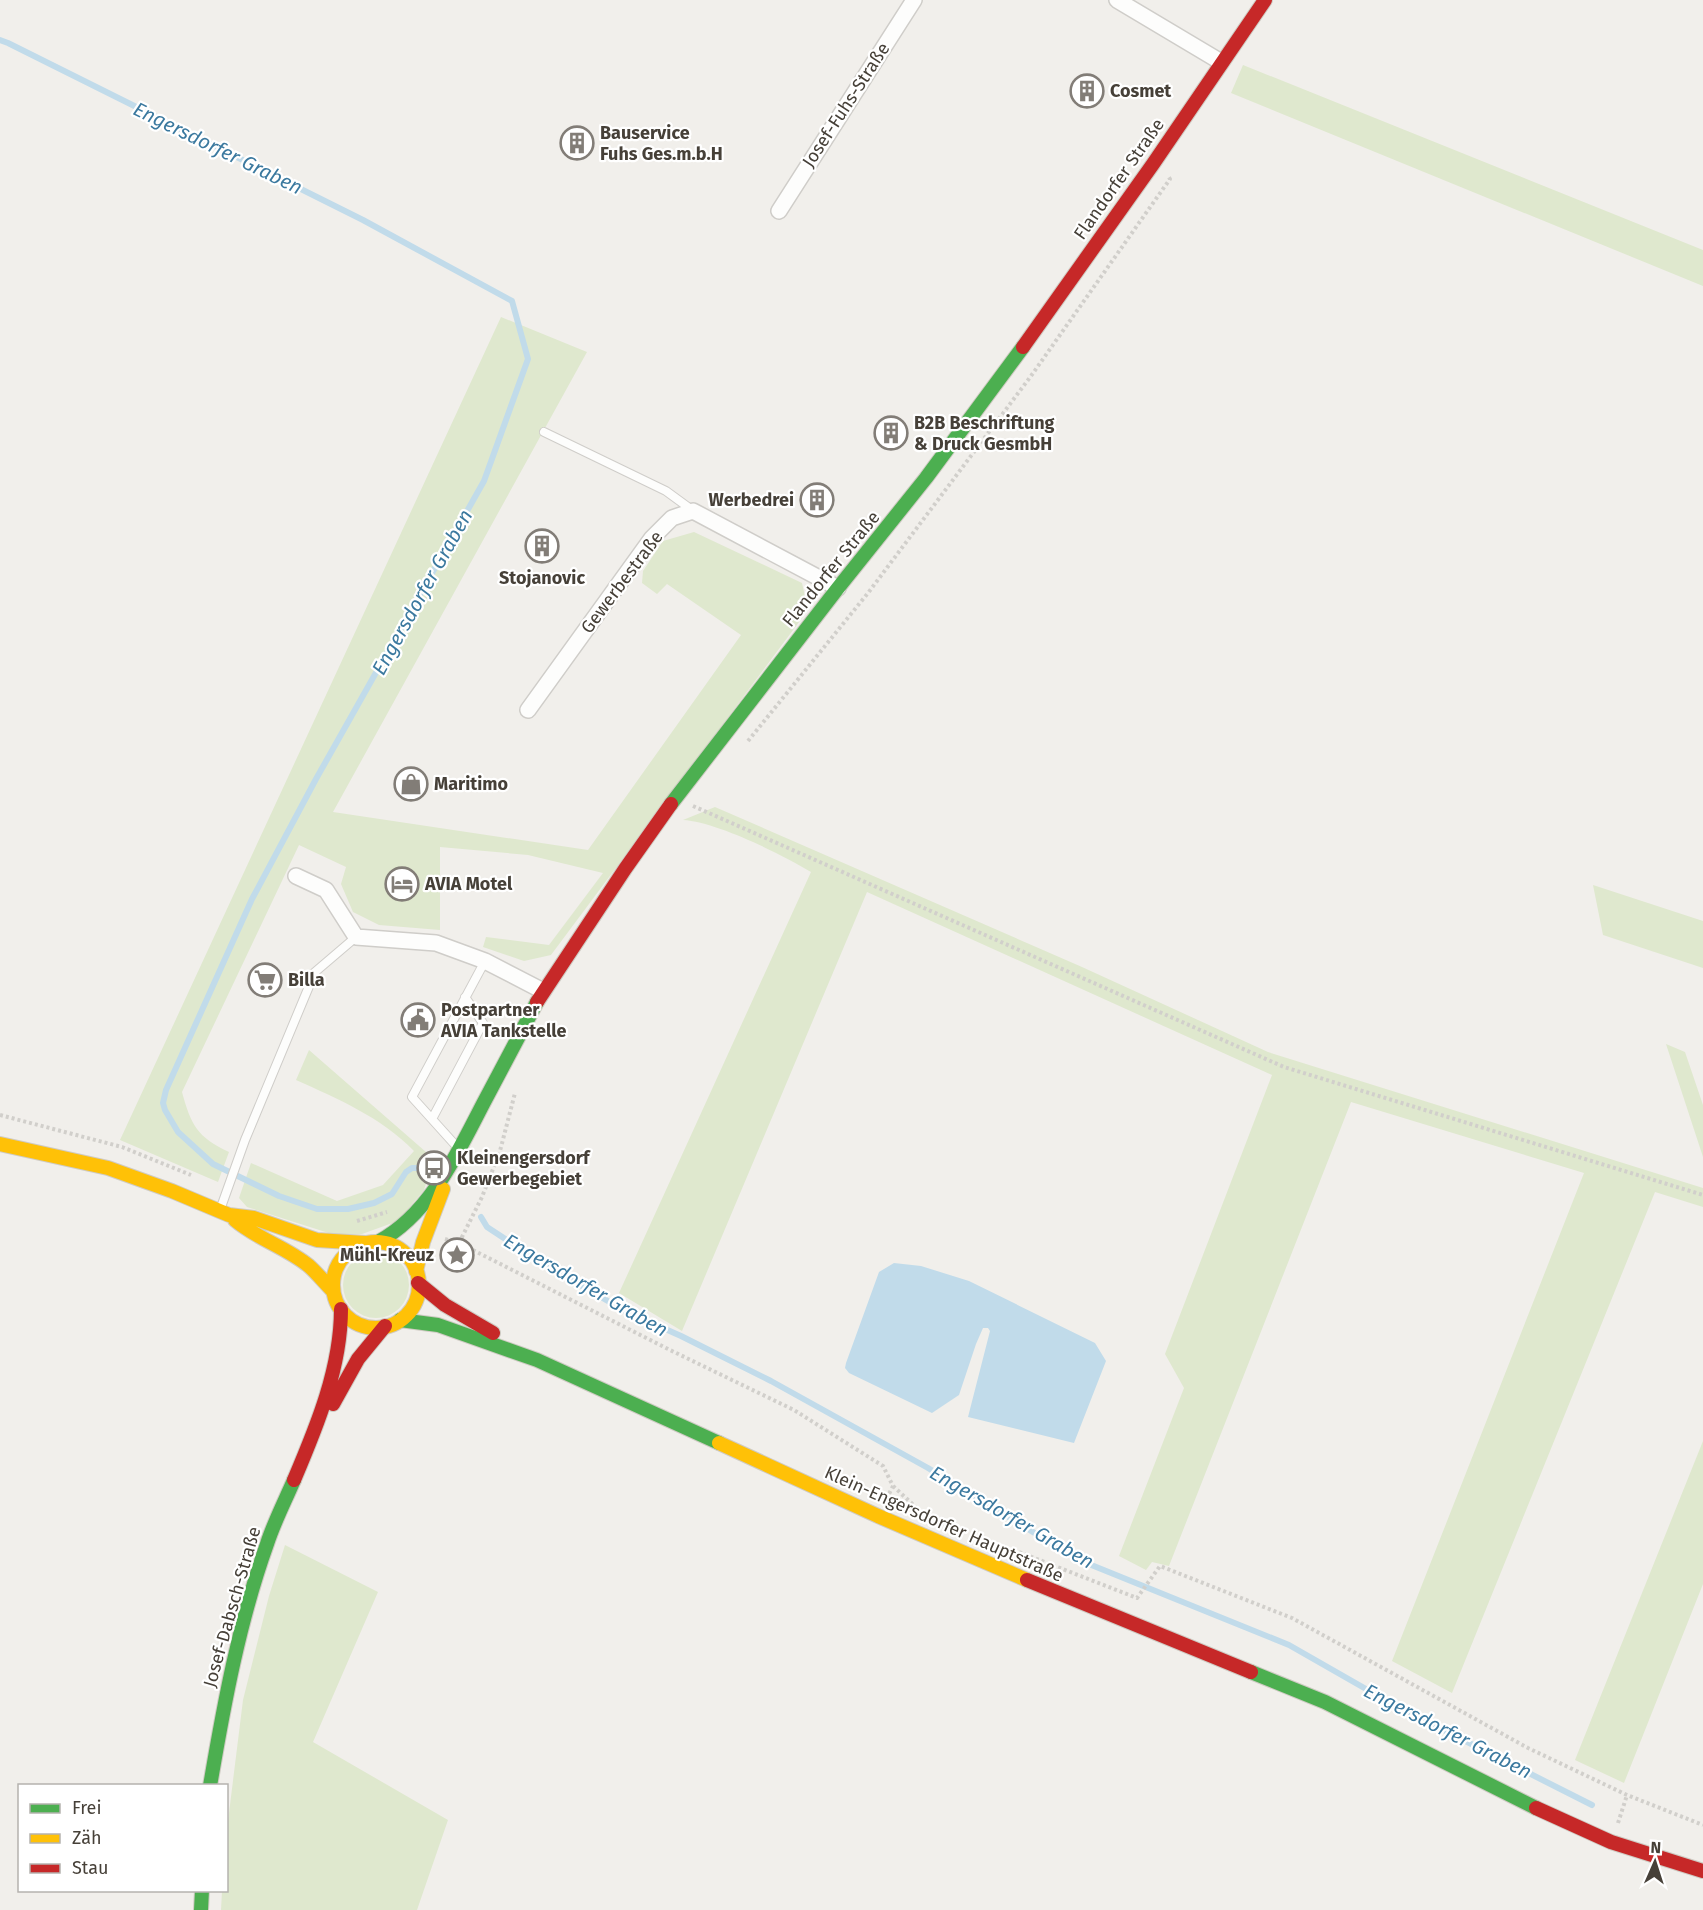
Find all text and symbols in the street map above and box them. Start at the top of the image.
street label: Josef-Fuhs-Straße [798,39,894,171]
building icon: Cosmet [1069,73,1105,109]
place label: Cosmet [1110,80,1172,102]
water label: Engersdorfer Graben [129,97,307,199]
street label: Flandorfer Straße [1069,114,1169,244]
place label: Bauservice Fuhs Ges.m.b.H [600,122,723,165]
building icon: Bauservice Fuhs Ges.m.b.H [559,125,595,161]
place label: B2B Beschriftung & Druck GesmbH [914,412,1055,455]
building icon: B2B Beschriftung & Druck GesmbH [873,415,909,451]
building icon: Werbedrei [799,482,835,518]
place label: Werbedrei [709,489,794,511]
water label: Engersdorfer Graben [367,505,477,679]
street label: Flandorfer Straße [778,507,884,631]
street label: Gewerbestraße [576,526,668,638]
building icon: Stojanovic [524,528,560,564]
place label: Stojanovic [499,567,585,589]
shop icon: Maritimo [393,766,429,802]
place label: Maritimo [434,773,508,795]
hotel icon: AVIA Motel [384,866,420,902]
place label: AVIA Motel [424,873,513,895]
supermarket icon: Billa [247,962,283,998]
place label: Billa [288,969,325,991]
place label: Postpartner AVIA Tankstelle [440,999,566,1042]
public building icon: Postpartner AVIA Tankstelle [400,1002,436,1038]
place label: Kleinengersdorf Gewerbegebiet [457,1147,591,1190]
bus stop icon: Kleinengersdorf Gewerbegebiet [416,1150,452,1186]
water label: Engersdorfer Graben [500,1228,672,1342]
place icon: Mühl-Kreuz [439,1237,475,1273]
place label: Mühl-Kreuz [340,1244,434,1266]
water label: Engersdorfer Graben [926,1460,1098,1574]
street label: Klein-Engersdorfer Hauptstraße [821,1461,1067,1587]
street label: Josef-Dabsch-Straße [199,1524,265,1690]
water label: Engersdorfer Graben [1360,1678,1536,1784]
legend [18,1784,228,1892]
text: Frei [72,1797,102,1819]
text: Zäh [72,1827,101,1849]
north arrow [1625,1832,1685,1892]
text: N [1650,1838,1662,1857]
text: Stau [72,1857,108,1879]

